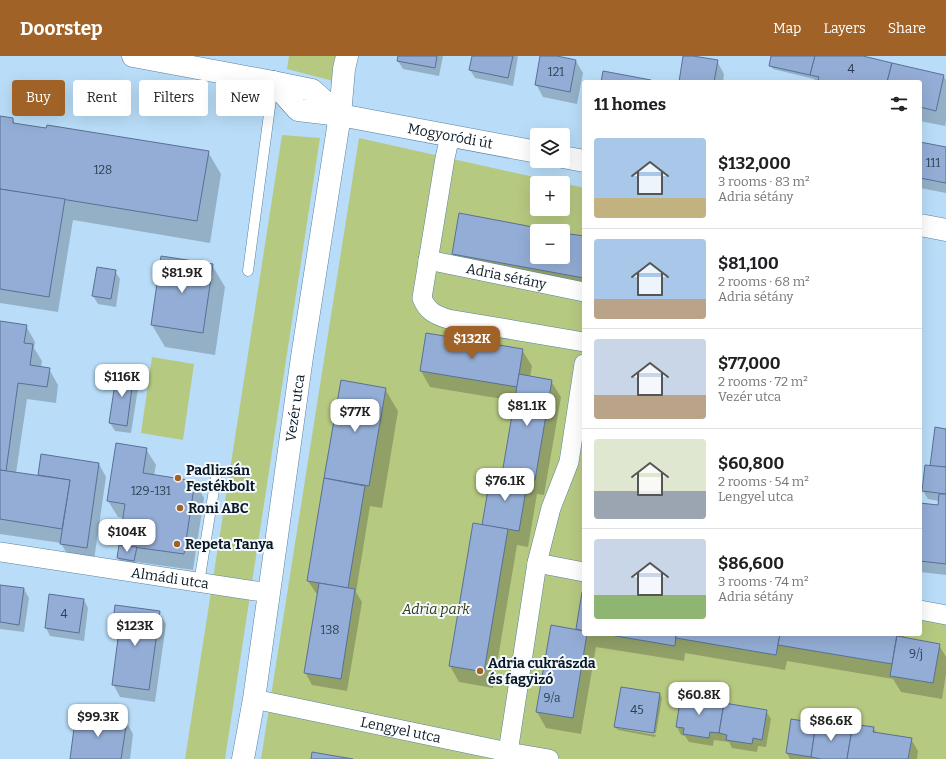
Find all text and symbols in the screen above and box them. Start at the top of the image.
text: Doorstep [20,17,103,40]
text: Map [773,20,801,37]
text: Layers [823,20,866,37]
text: Share [888,20,926,37]
house number: 4 [847,62,855,76]
house number: 121 [548,65,564,79]
chip: Buy [12,80,65,116]
chip: Rent [73,80,131,116]
chip: Filters [139,80,208,116]
chip: New [216,80,274,116]
icon: filters [888,93,910,115]
text: 11 homes [594,94,666,115]
street label: Mogyoródi út [406,120,494,153]
map controls [530,128,570,264]
button: layers [530,128,570,168]
text: $132,000 [718,153,791,174]
icon: home [626,154,674,202]
house number: 111 [926,156,940,170]
house number: 128 [94,163,112,177]
text: 3 rooms · 83 m² [718,174,810,189]
button: + [530,176,570,216]
text: Adria sétány [718,189,793,204]
button: − [530,224,570,264]
text: $81,100 [718,253,779,274]
icon: home [626,255,674,303]
pin: $81.9K [149,260,215,294]
street label: Adria sétány [465,260,548,293]
text: $81.9K [161,265,203,280]
text: 2 rooms · 68 m² [718,274,810,289]
text: Adria sétány [718,289,793,304]
pin: $132K [444,326,500,360]
text: $132K [453,331,491,346]
text: $77,000 [718,353,781,374]
icon: home [626,355,674,403]
pin: $116K [94,364,150,398]
text: $116K [104,369,140,384]
street label: Vezér utca [282,373,309,443]
text: 2 rooms · 72 m² [718,374,808,389]
text: Vezér utca [718,389,781,404]
pin: $81.1K [494,393,560,427]
text: $81.1K [507,398,547,413]
pin: $77K [331,399,379,433]
text: $77K [339,404,371,419]
text: $60,800 [718,453,784,474]
icon: home [626,455,674,503]
place label: Padlizsán Festékbolt [186,462,256,495]
pin: $76.1K [472,468,538,502]
marker: Padlizsán Festékbolt [173,473,183,483]
text: $76.1K [485,473,525,488]
text: 2 rooms · 54 m² [718,474,809,489]
house number: 129-131 [131,484,171,498]
text: Lengyel utca [718,489,794,504]
place label: Roni ABC [188,500,249,517]
marker: Roni ABC [175,503,185,513]
pin: $104K [99,519,155,553]
text: $104K [108,524,146,539]
place label: Repeta Tanya [185,536,274,553]
marker: Repeta Tanya [172,539,182,549]
text: $86,600 [718,553,784,574]
icon: home [626,555,674,603]
street label: Almádi utca [130,564,210,593]
text: 3 rooms · 74 m² [718,574,809,589]
text: Adria sétány [718,589,793,604]
park label: Adria park [401,601,470,618]
house number: 4 [60,607,68,621]
pin: $123K [107,613,163,647]
text: $123K [116,618,154,633]
house number: 138 [321,623,339,637]
house number: 9/j [909,647,923,661]
place label: Adria cukrászda és fagyizó [488,655,596,688]
marker: Adria cukrászda és fagyizó [475,666,485,676]
pin: $60.8K [666,682,732,716]
text: $60.8K [677,687,721,702]
house number: 9/a [544,691,561,705]
house number: 45 [630,703,644,717]
pin: $99.3K [65,704,131,738]
pin: $86.6K [798,708,864,742]
text: $99.3K [77,709,119,724]
street label: Lengyel utca [359,713,443,747]
text: $86.6K [809,713,853,728]

